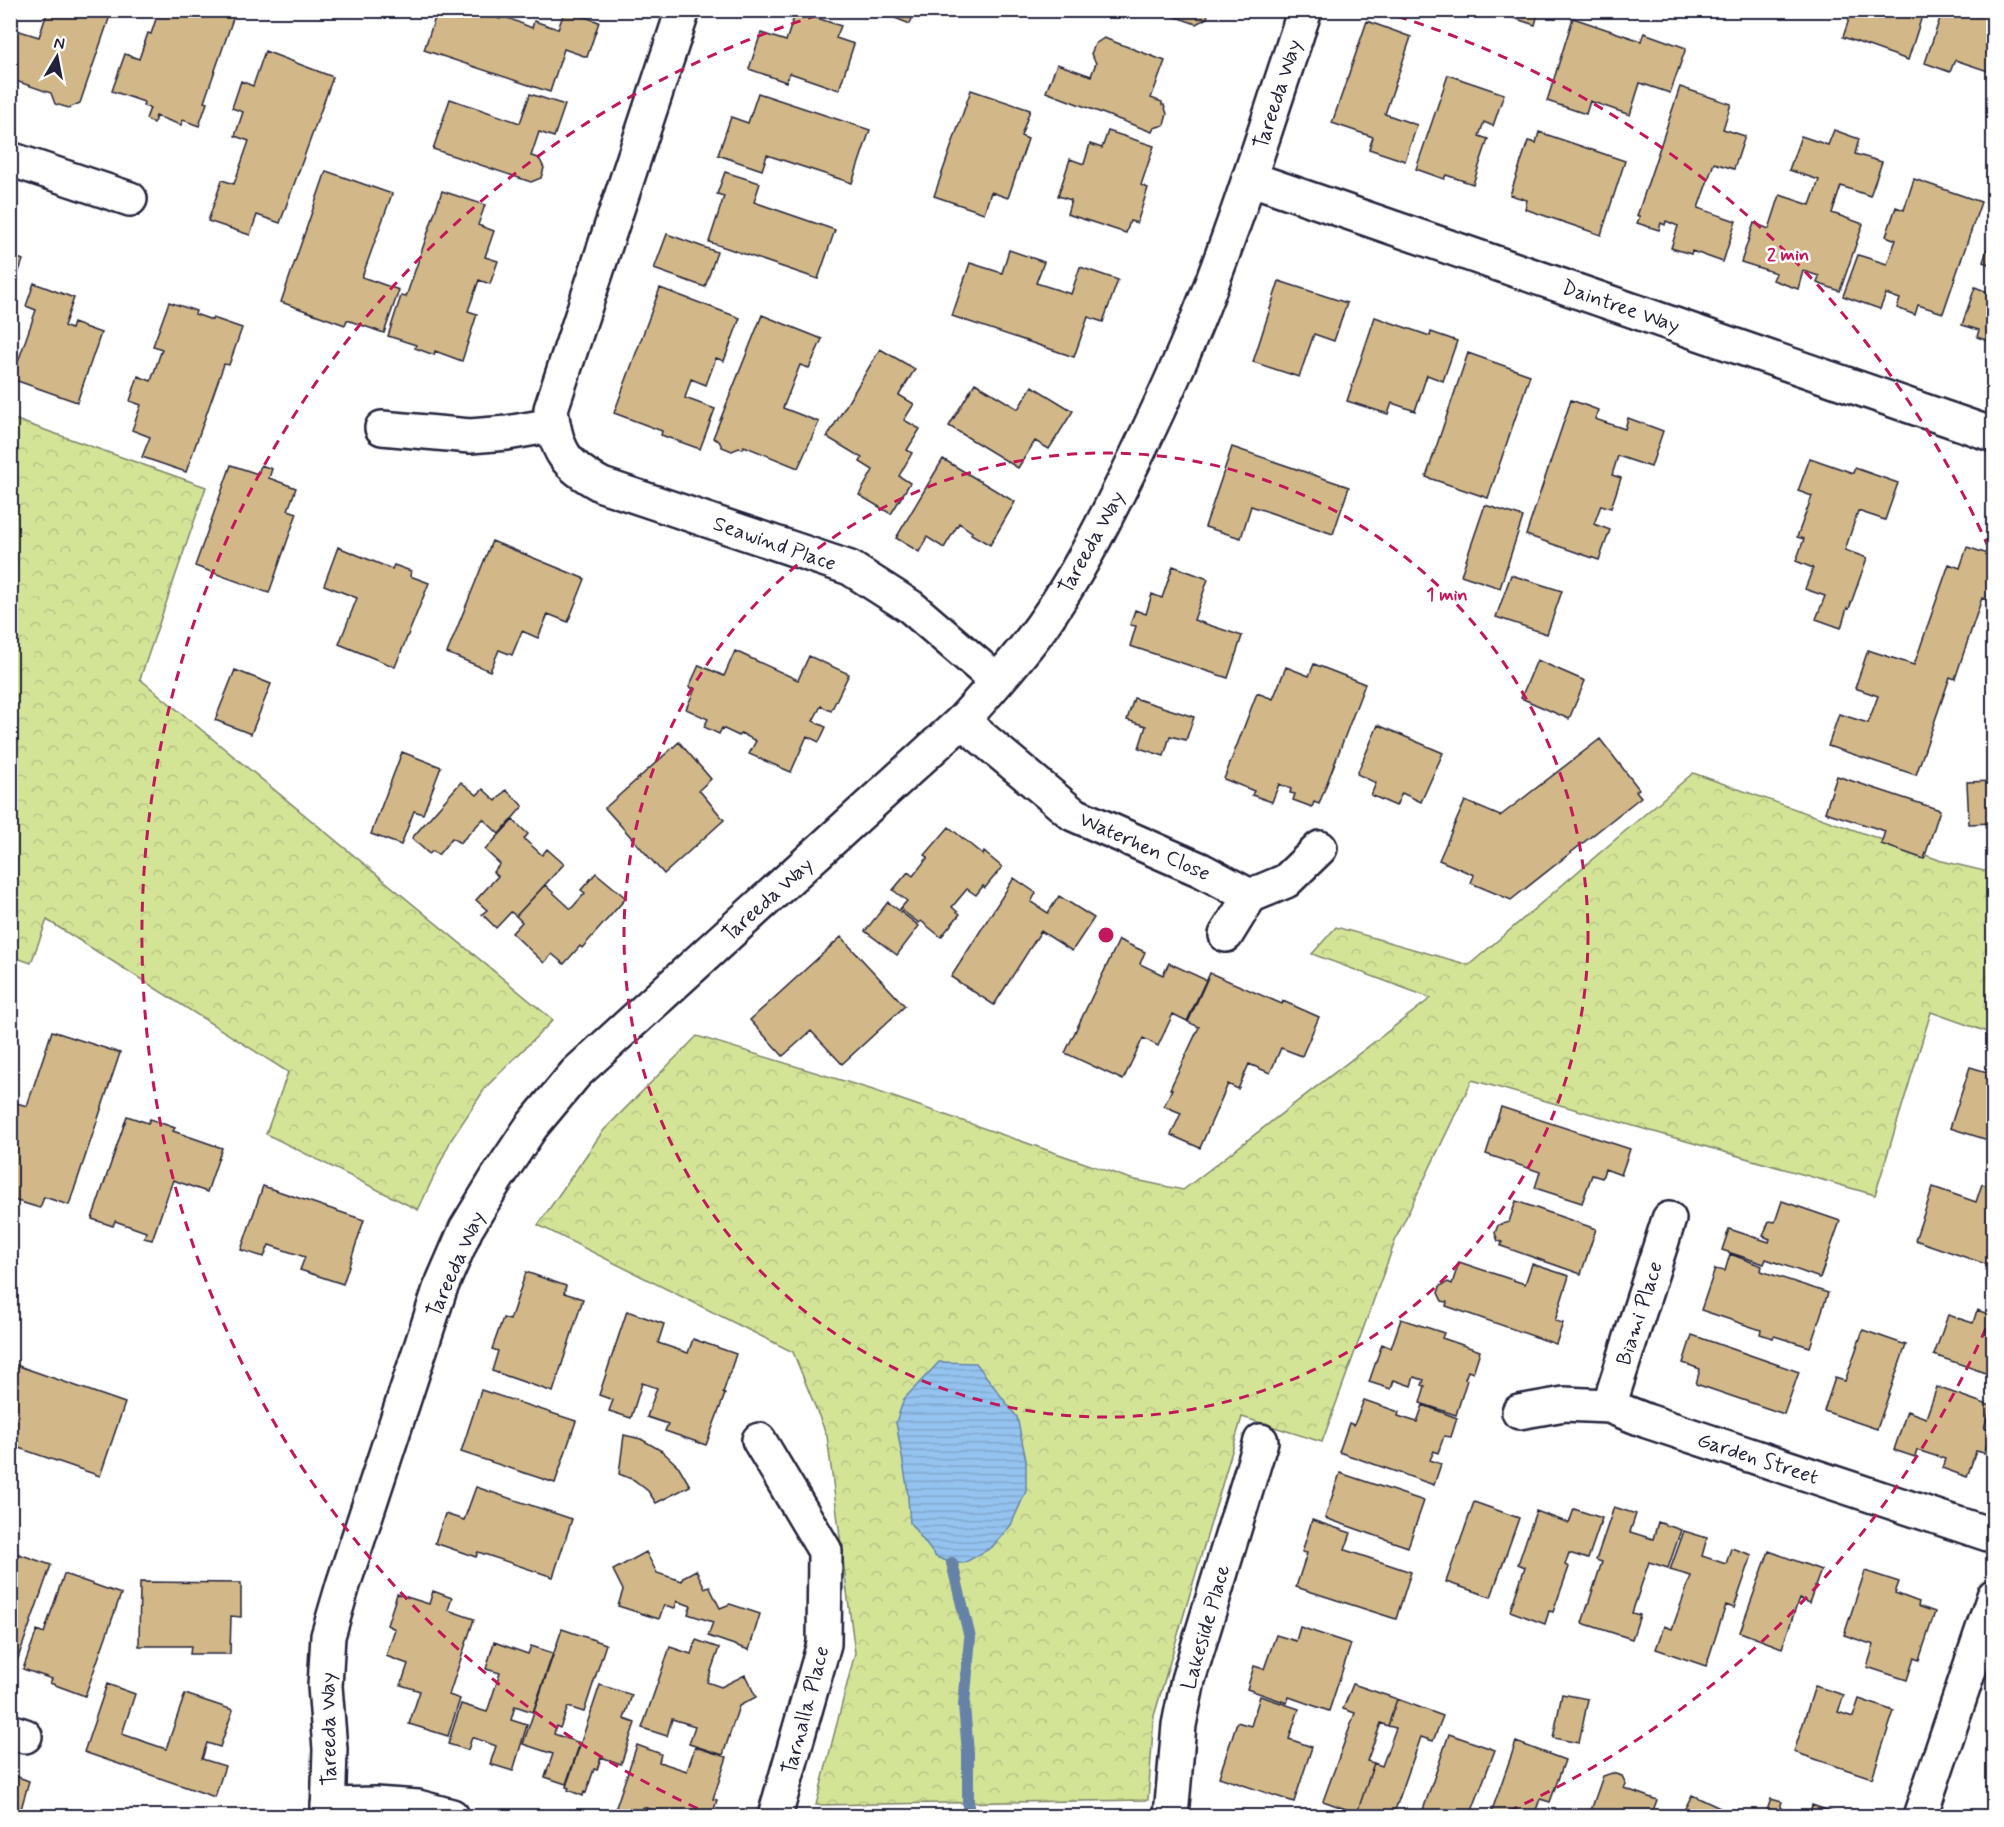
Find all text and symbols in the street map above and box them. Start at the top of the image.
north arrow [27,27,87,87]
text: N [52,32,66,55]
street label: Tareeda Way [1247,36,1309,153]
text: 2 min [1767,243,1809,267]
street label: Daintree Way [1558,274,1683,340]
street label: Tareeda Way [1052,486,1132,599]
street label: Seawind Place [710,510,840,578]
text: 1 min [1426,583,1468,607]
street label: Waterhen Close [1075,806,1214,888]
street label: Tareeda Way [716,851,819,948]
centre of rings [1096,925,1116,945]
street label: Tareeda Way [420,1207,492,1322]
street label: Biami Place [1610,1258,1670,1369]
street label: Garden Street [1694,1426,1822,1492]
street label: Lakeside Place [1175,1561,1237,1693]
street label: Tarnalla Place [775,1643,837,1777]
street label: Tareeda Way [314,1672,344,1786]

